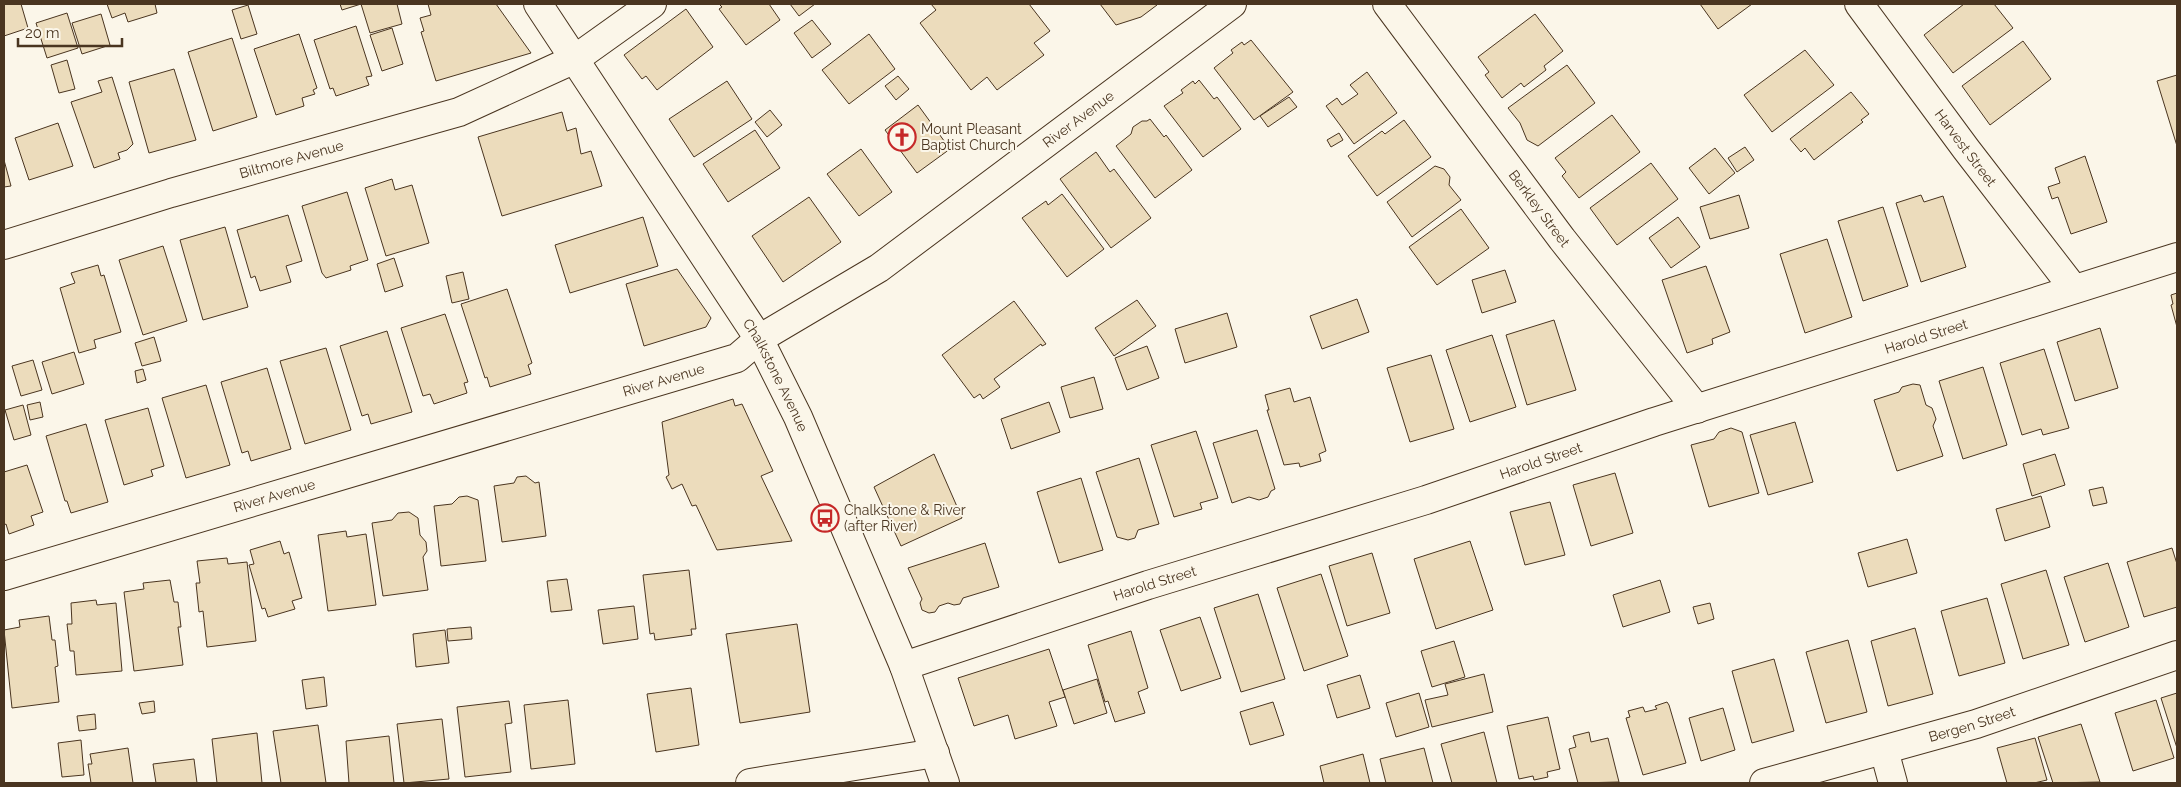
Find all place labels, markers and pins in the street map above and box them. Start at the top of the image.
place label: Mount Pleasant Baptist Church [921,121,1022,153]
church icon: Mount Pleasant Baptist Church [887,122,917,152]
place label: Chalkstone & River (after River) [844,502,966,534]
bus stop icon: Chalkstone & River (after River) [810,503,840,533]

